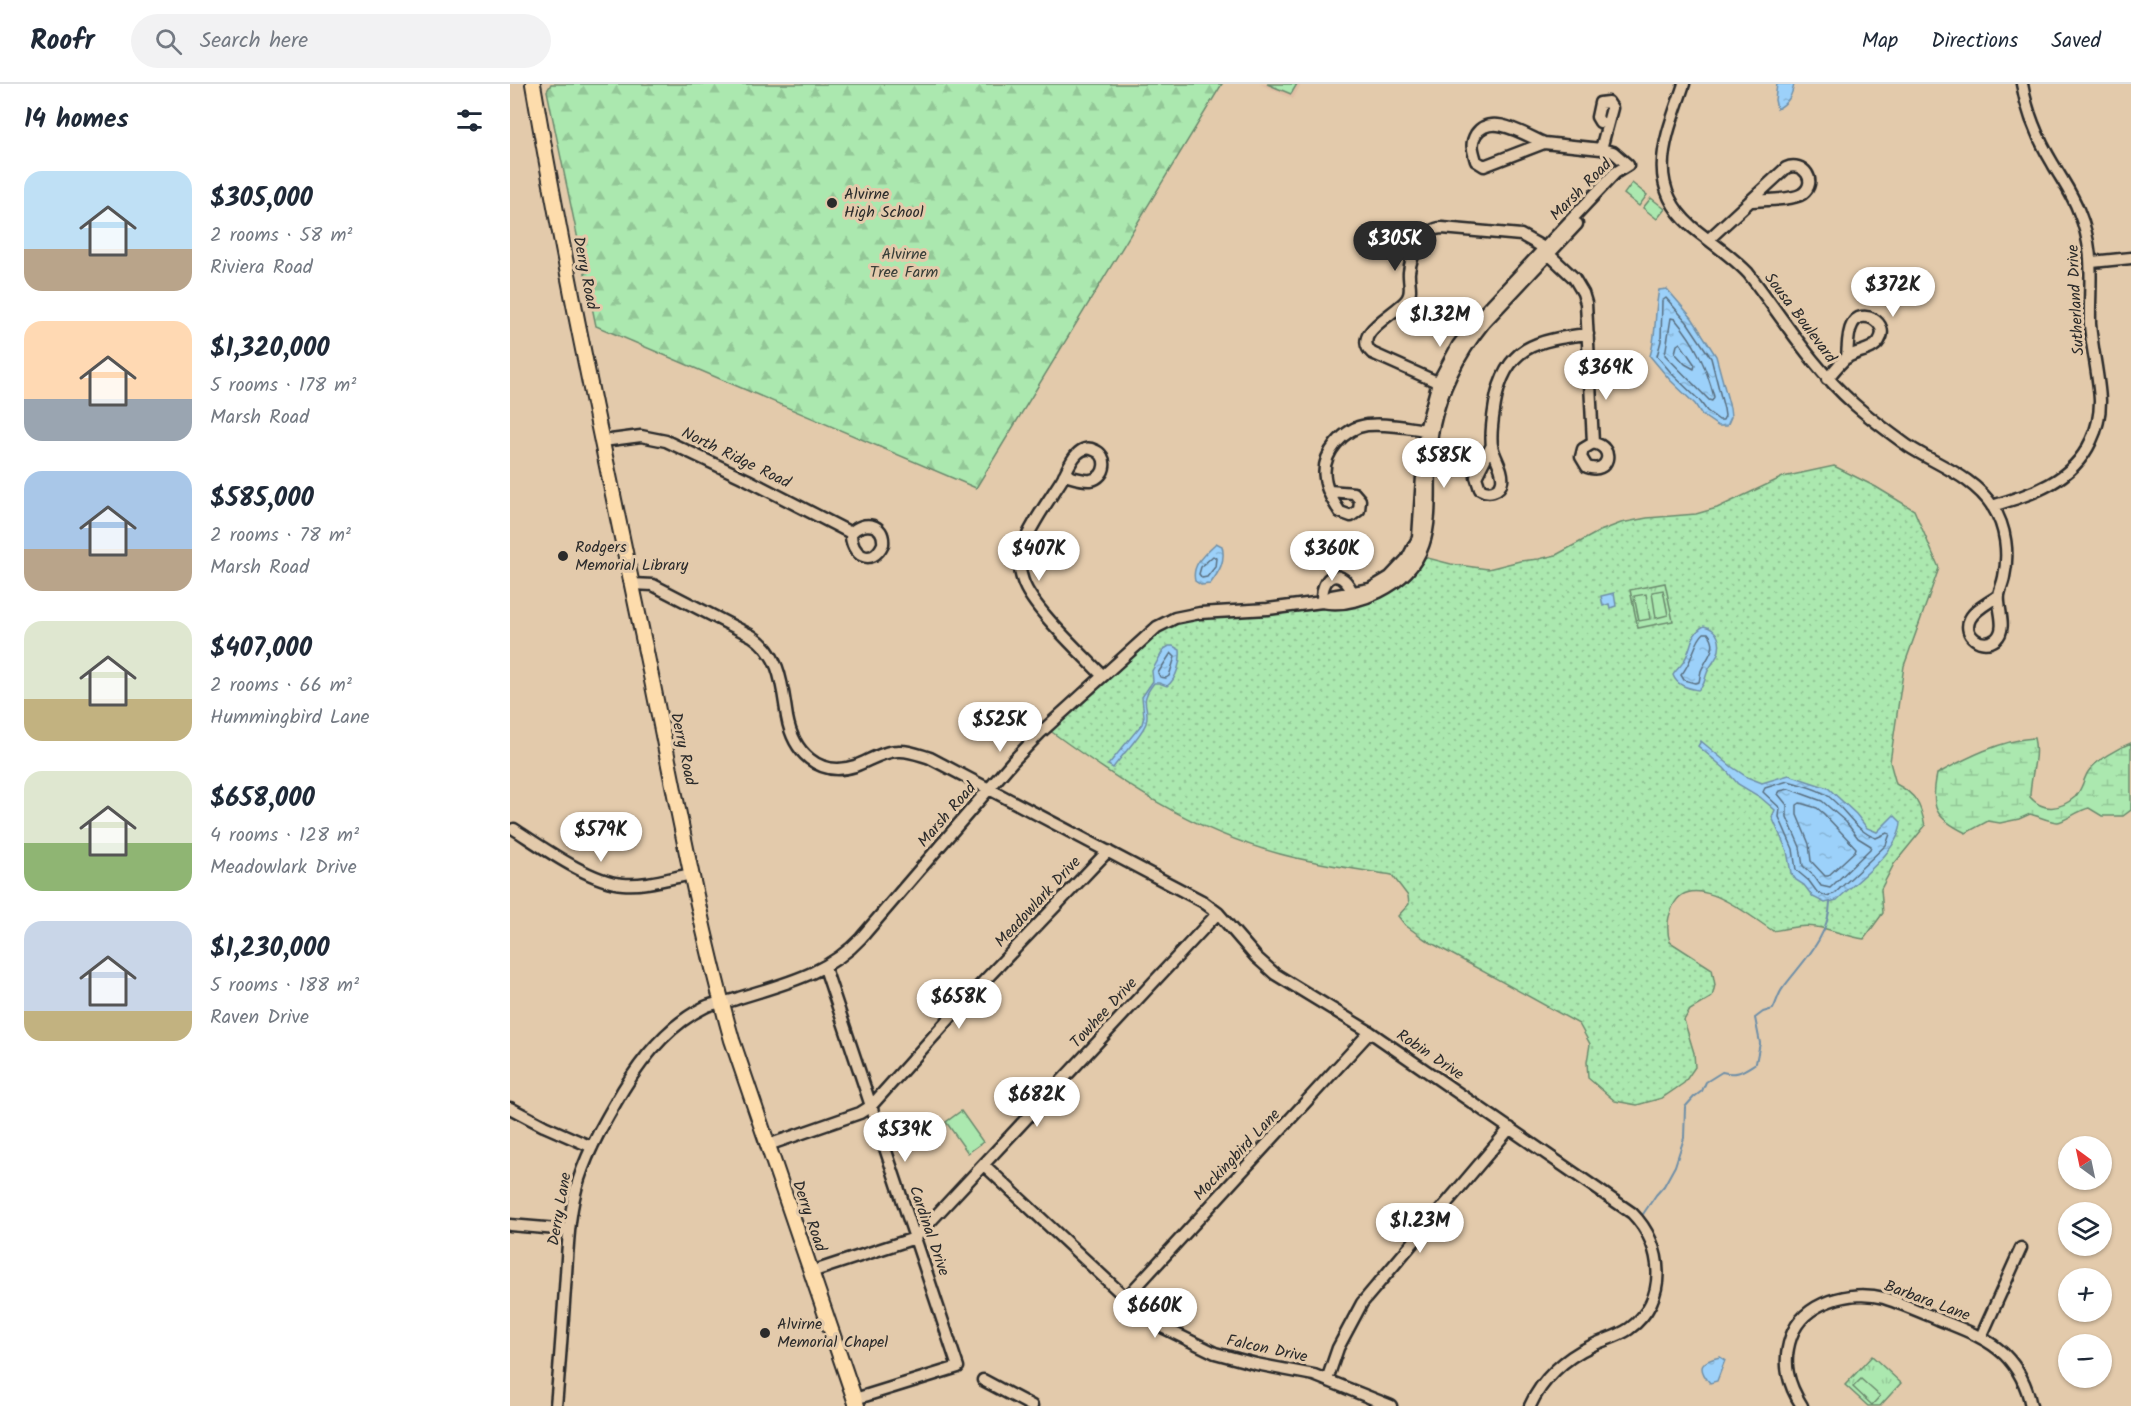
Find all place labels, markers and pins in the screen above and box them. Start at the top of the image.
place label: Alvirne High School [844,182,924,225]
marker: Alvirne High School [825,196,839,210]
pin: $305K [1353,221,1437,272]
pin: $372K [1851,267,1935,318]
pin: $1.32M [1391,297,1489,348]
pin: $369K [1564,350,1648,401]
pin: $585K [1402,438,1486,489]
pin: $407K [997,531,1081,582]
pin: $360K [1290,531,1374,582]
place label: Rodgers Memorial Library [575,535,689,578]
marker: Rodgers Memorial Library [556,549,570,563]
pin: $525K [958,702,1042,753]
pin: $579K [559,812,643,863]
pin: $658K [917,979,1001,1030]
pin: $682K [995,1077,1079,1128]
pin: $539K [863,1112,947,1163]
pin: $1.23M [1371,1203,1469,1254]
pin: $660K [1113,1288,1197,1339]
place label: Alvirne Memorial Chapel [777,1312,888,1355]
marker: Alvirne Memorial Chapel [758,1326,772,1340]

